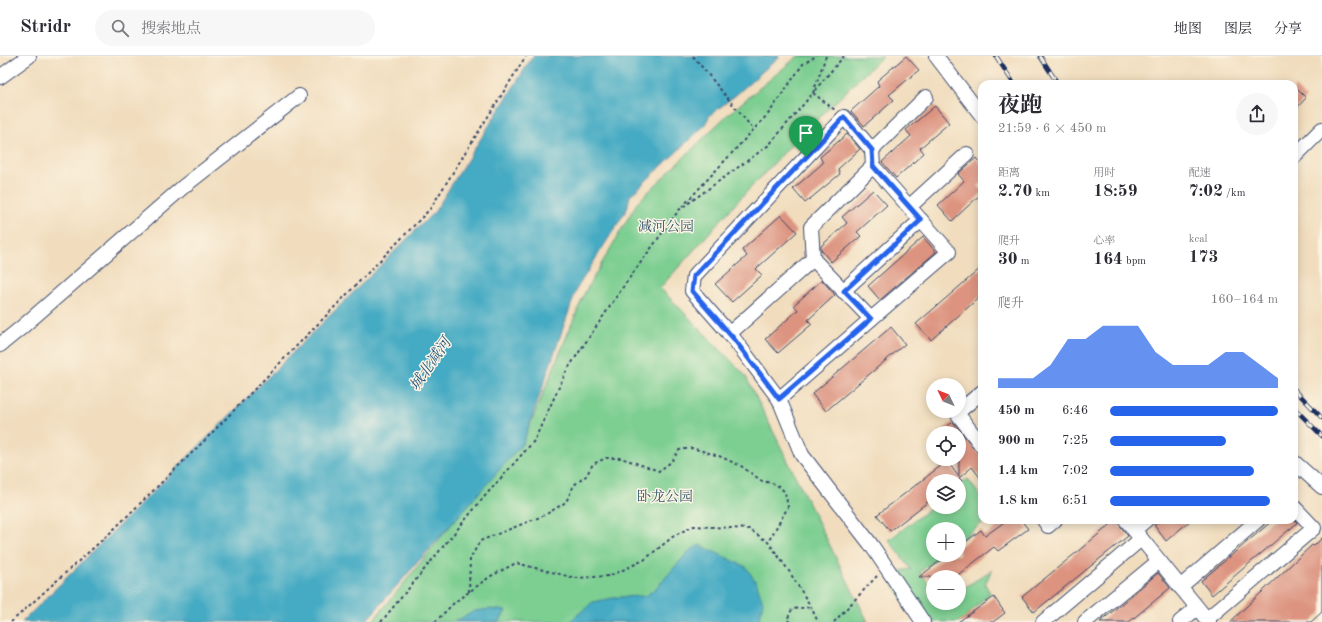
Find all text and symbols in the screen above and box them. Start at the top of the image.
search box [95,10,375,46]
icon: search [109,17,131,39]
text: Stridr [20,18,71,37]
text: 搜索地点 [141,22,201,37]
text: 地图 [1174,22,1202,36]
text: 图层 [1224,22,1252,36]
text: 分享 [1274,22,1302,36]
button: share [1236,93,1278,135]
text: 夜跑 [998,95,1042,117]
pin [789,116,823,157]
icon: arrive [795,122,817,144]
text: 21:59 · 6 × 450 m [998,122,1106,135]
text: 距离 [998,168,1020,179]
text: 用时 [1093,168,1115,179]
text: 配速 [1189,168,1211,179]
text: 2.70 [998,183,1032,200]
text: 18:59 [1093,183,1138,200]
text: 7:02 [1189,183,1223,200]
text: km [1032,188,1050,199]
text: /km [1223,188,1245,199]
park label: 减河公园 [638,219,694,234]
text: kcal [1189,234,1208,245]
text: 爬升 [998,236,1020,247]
text: 心率 [1093,236,1115,247]
text: 173 [1189,249,1218,266]
text: 30 [998,251,1018,268]
text: 164 [1093,251,1123,268]
text: m [1018,256,1030,267]
text: bpm [1123,256,1146,267]
text: 160–164 m [1211,293,1278,306]
text: 爬升 [998,297,1024,310]
water label: 城北减河 [406,332,456,394]
north arrow [926,378,966,418]
map controls [926,378,966,610]
text: 450 m [998,404,1035,417]
text: 6:46 [1062,404,1088,417]
button: locate [926,426,966,466]
text: 900 m [998,434,1035,447]
text: 7:25 [1062,434,1088,447]
text: 1.4 km [998,464,1038,477]
text: 7:02 [1062,464,1088,477]
button: layers [926,474,966,514]
park label: 卧龙公园 [637,489,693,504]
text: 1.8 km [998,494,1038,507]
text: 6:51 [1062,494,1088,507]
button: + [926,522,966,562]
button: − [926,570,966,610]

